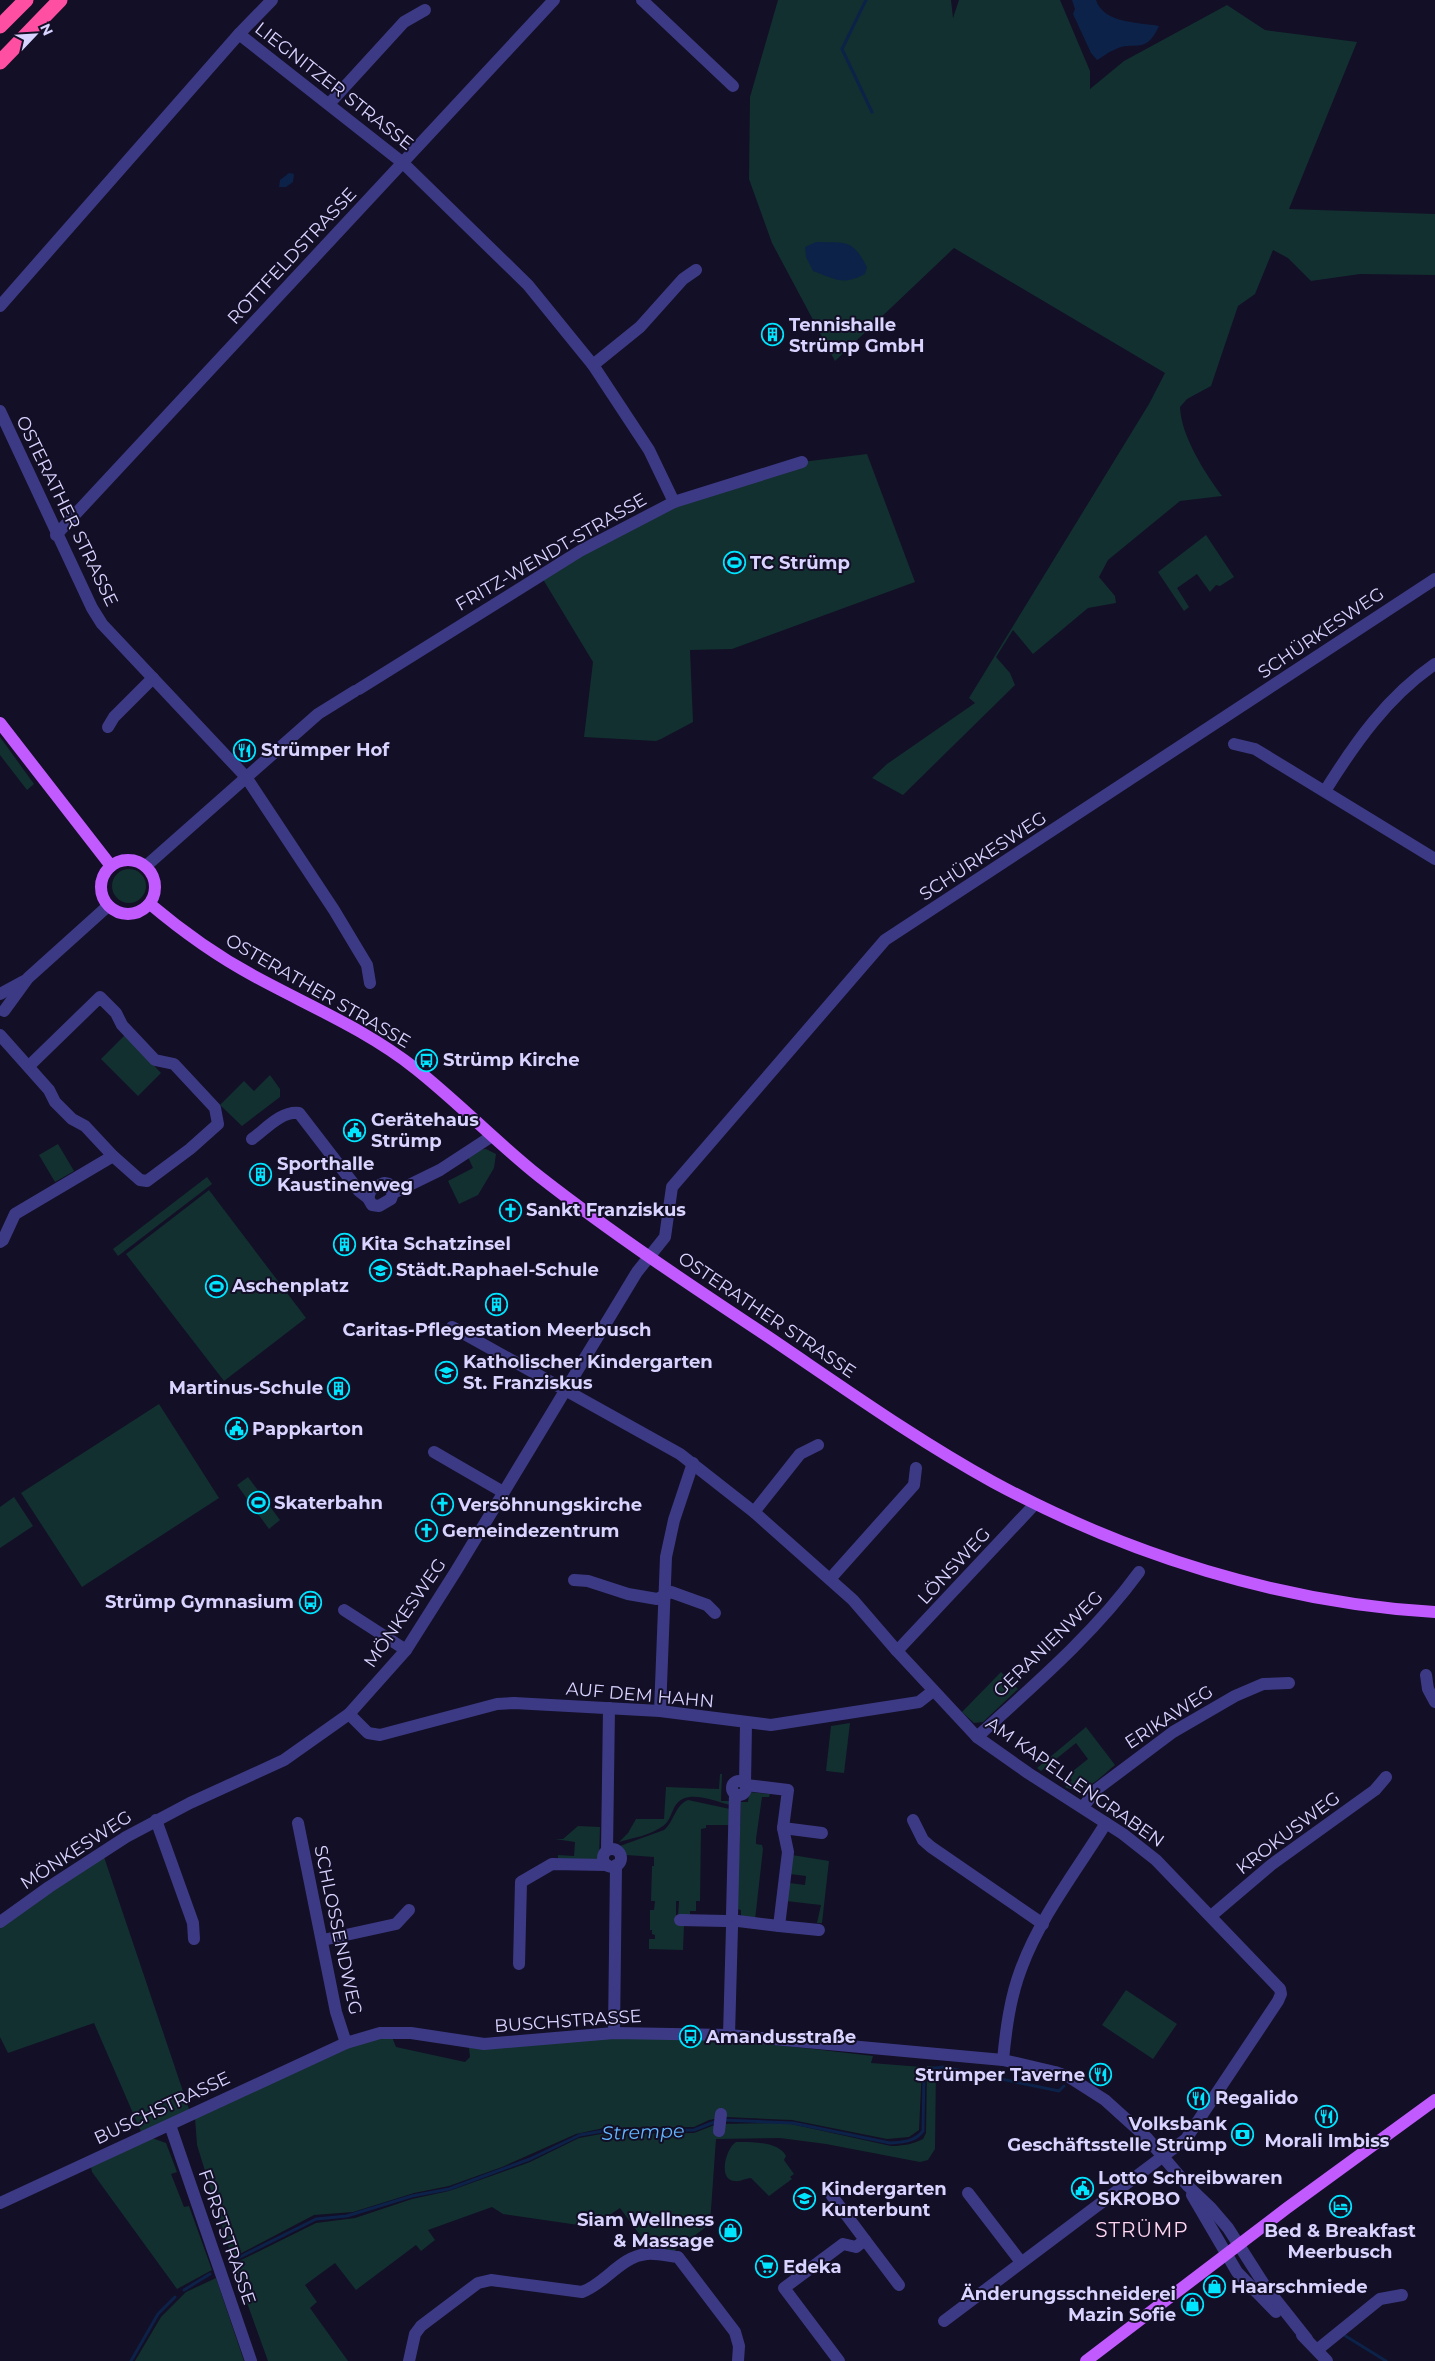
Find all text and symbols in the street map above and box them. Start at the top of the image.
north arrow [10,10,60,60]
street label: LIEGNITZER STRASSE [250,17,418,155]
text: N [36,21,57,38]
street label: ROTTFELDSTRASSE [223,183,361,329]
place label: Tennishalle Strümp GmbH [789,314,925,357]
building icon: Tennishalle Strümp GmbH [761,323,785,347]
street label: OSTERATHER STRASSE [11,412,123,610]
street label: FRITZ-WENDT-STRASSE [452,488,650,616]
sports icon: TC Strümp [722,551,746,575]
place label: TC Strümp [750,552,850,574]
street label: SCHÜRKESWEG [1254,583,1388,683]
restaurant icon: Strümper Hof [233,738,257,762]
place label: Strümper Hof [261,739,390,761]
street label: SCHÜRKESWEG [915,807,1051,905]
street label: OSTERATHER STRASSE [222,929,414,1053]
bus stop icon: Strümp Kirche [415,1048,439,1072]
place label: Strümp Kirche [443,1049,580,1071]
place label: Gerätehaus Strümp [371,1109,479,1152]
public building icon: Gerätehaus Strümp [343,1118,367,1142]
place label: Sporthalle Kaustinenweg [277,1153,413,1196]
building icon: Sporthalle Kaustinenweg [249,1162,273,1186]
church icon: Sankt Franziskus [498,1198,522,1222]
place label: Sankt Franziskus [526,1199,686,1221]
building icon: Kita Schatzinsel [333,1232,357,1256]
place label: Kita Schatzinsel [361,1233,511,1255]
street label: OSTERATHER STRASSE [674,1247,860,1383]
school or university icon: Städt.Raphael-Schule [368,1258,392,1282]
place label: Städt.Raphael-Schule [396,1259,599,1281]
sports icon: Aschenplatz [204,1274,228,1298]
place label: Aschenplatz [231,1275,349,1297]
building icon: Caritas-Pflegestation Meerbusch [485,1293,509,1317]
place label: Caritas-Pflegestation Meerbusch [343,1319,651,1341]
place label: Katholischer Kindergarten St. Franziskus [463,1351,713,1394]
school or university icon: Katholischer Kindergarten St. Franziskus [435,1360,459,1384]
building icon: Martinus-Schule [327,1376,351,1400]
place label: Martinus-Schule [169,1377,323,1399]
public building icon: Pappkarton [224,1417,248,1441]
place label: Pappkarton [252,1418,363,1440]
sports icon: Skaterbahn [246,1491,270,1515]
place label: Skaterbahn [274,1492,383,1514]
church icon: Versöhnungskirche [430,1493,454,1517]
place label: Versöhnungskirche [457,1494,642,1516]
church icon: Gemeindezentrum [414,1519,438,1543]
place label: Gemeindezentrum [442,1520,619,1542]
street label: LÖNSWEG [913,1523,995,1609]
street label: MÖNKESWEG [359,1554,451,1672]
street label: GERANIENWEG [989,1586,1107,1702]
bus stop icon: Strümp Gymnasium [298,1590,322,1614]
place label: Strümp Gymnasium [105,1591,294,1613]
street label: AUF DEM HAHN [565,1678,715,1712]
street label: ERIKAWEG [1121,1680,1217,1754]
street label: AM KAPELLENGRABEN [982,1712,1168,1852]
street label: KROKUSWEG [1232,1787,1344,1879]
street label: MÖNKESWEG [16,1806,136,1894]
street label: SCHLOSSENDWEG [309,1843,367,2017]
street label: BUSCHSTRASSE [494,2005,642,2037]
bus stop icon: Amandusstraße [678,2025,702,2049]
place label: Amandusstraße [705,2026,856,2048]
restaurant icon: Strümper Taverne [1089,2063,1113,2087]
place label: Strümper Taverne [915,2064,1085,2086]
street label: BUSCHSTRASSE [90,2067,234,2149]
restaurant icon: Regalido [1187,2086,1211,2110]
place label: Regalido [1215,2087,1299,2109]
restaurant icon: Morali Imbiss [1315,2104,1339,2128]
place label: Volksbank Geschäftsstelle Strümp [1007,2113,1227,2156]
water label: Strempe [601,2119,685,2145]
bank icon: Volksbank Geschäftsstelle Strümp [1231,2122,1255,2146]
place label: Morali Imbiss [1265,2130,1390,2152]
street label: FORSTSTRASSE [194,2166,260,2308]
place label: Lotto Schreibwaren SKROBO [1098,2167,1283,2210]
public building icon: Lotto Schreibwaren SKROBO [1070,2176,1094,2200]
place label: Kindergarten Kunterbunt [821,2178,947,2221]
school or university icon: Kindergarten Kunterbunt [793,2187,817,2211]
hotel icon: Bed & Breakfast Meerbusch [1328,2194,1352,2218]
place label: Siam Wellness & Massage [577,2209,714,2252]
shop icon: Siam Wellness & Massage [718,2218,742,2242]
district label: STRÜMP [1095,2218,1189,2242]
place label: Bed & Breakfast Meerbusch [1264,2220,1416,2263]
supermarket icon: Edeka [755,2255,779,2279]
place label: Edeka [783,2256,842,2278]
shop icon: Haarschmiede [1203,2275,1227,2299]
place label: Haarschmiede [1231,2276,1368,2298]
place label: Änderungsschneiderei Mazin Sofie [960,2283,1176,2326]
shop icon: Änderungsschneiderei Mazin Sofie [1180,2292,1204,2316]

